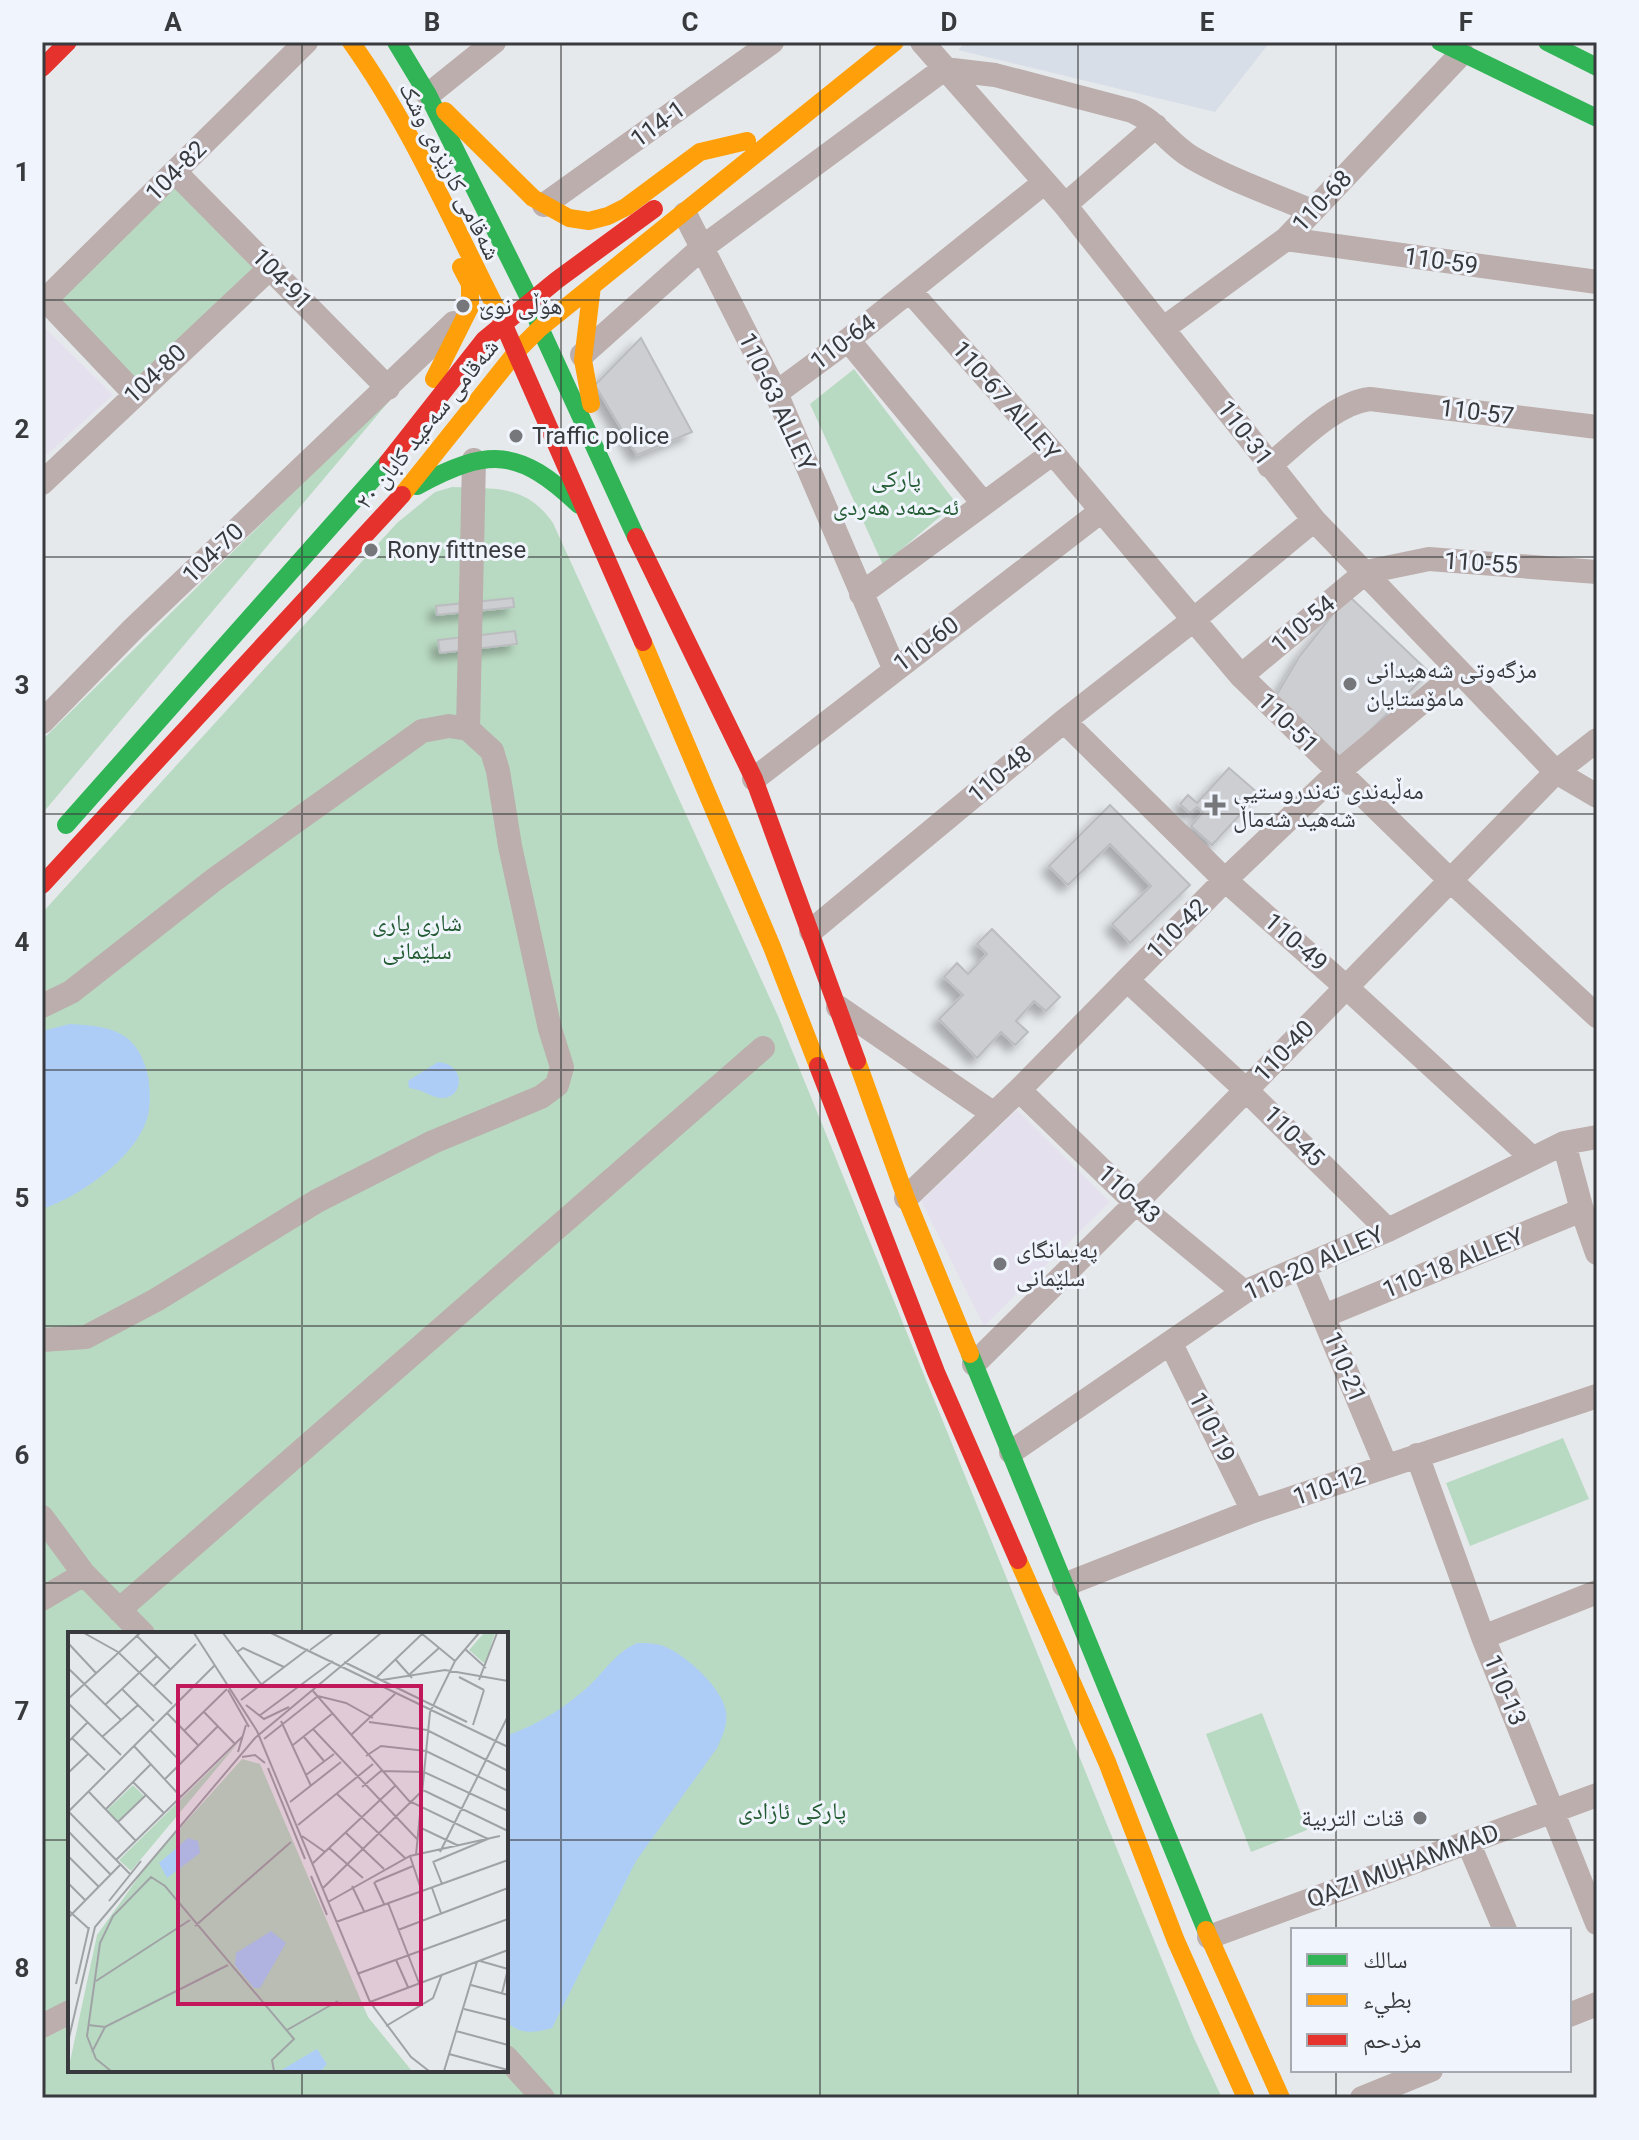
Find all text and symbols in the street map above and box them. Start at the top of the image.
text: A [164,7,182,37]
text: B [424,7,440,37]
text: C [681,7,699,37]
text: D [941,7,957,37]
text: E [1200,7,1215,37]
text: F [1459,7,1473,37]
street label: شەقامی کارێزەی وشک [393,77,507,265]
street label: 114-1 [625,95,691,153]
street label: 104-82 [140,135,212,207]
text: 1 [15,157,29,187]
street label: 110-68 [1287,164,1357,238]
street label: 110-59 [1402,242,1480,280]
street label: 104-91 [246,243,318,315]
place label: ھۆڵی نوێ [479,292,563,320]
marker: ھۆڵی نوێ [454,297,472,315]
street label: 110-64 [805,309,881,375]
street label: 110-63 ALLEY [733,328,822,476]
street label: شەقامی سەعید کابان ٢٠ [350,333,504,515]
street label: 110-67 ALLEY [946,335,1066,467]
street label: 104-80 [118,339,192,409]
street label: 110-57 [1439,394,1515,430]
street label: 110-31 [1212,395,1278,471]
text: 2 [15,414,29,444]
place label: Traffic police [532,422,669,450]
marker: Traffic police [507,427,525,445]
park label: پارکی ئەحمەد هەردی [833,465,959,521]
street label: 104-70 [177,517,249,589]
place label: Rony fittnese [387,536,526,564]
marker: Rony fittnese [362,541,380,559]
street label: 110-55 [1443,546,1519,580]
street label: 110-54 [1266,589,1340,659]
street label: 110-60 [888,611,964,677]
place label: مزگەوتی شەهیدانی مامۆستایان [1366,656,1537,712]
text: 3 [15,670,29,700]
marker: مزگەوتی شەهیدانی مامۆستایان [1341,675,1359,693]
street label: 110-51 [1252,687,1324,759]
street label: 110-48 [963,739,1037,809]
place label: مەڵبەندی تەندروستیی شەهید شەماڵ [1233,777,1424,833]
marker: مەڵبەندی تەندروستیی شەهید شەماڵ [1204,794,1226,816]
street label: 110-42 [1141,893,1213,965]
street label: 110-49 [1259,907,1333,977]
park label: شاری یاری سلێمانی [372,909,462,965]
text: 4 [15,927,30,957]
street label: 110-40 [1248,1015,1320,1087]
street label: 110-45 [1258,1100,1330,1172]
street label: 110-43 [1092,1159,1166,1229]
text: 5 [15,1183,29,1213]
street label: 110-20 ALLEY [1240,1220,1389,1306]
street label: 110-18 ALLEY [1378,1222,1528,1304]
place label: پەیمانگای سلێمانی [1016,1236,1098,1292]
marker: پەیمانگای سلێمانی [991,1255,1009,1273]
street label: 110-21 [1318,1327,1372,1407]
street label: 110-19 [1183,1388,1241,1466]
text: 6 [15,1440,30,1470]
street label: 110-12 [1289,1461,1369,1511]
inset map [68,1632,508,2072]
street label: 110-13 [1478,1650,1532,1730]
text: 7 [15,1696,29,1726]
park label: پارکی ئازادی [738,1797,846,1825]
place label: قنات التربیة [1301,1804,1404,1832]
marker: قنات التربیة [1411,1809,1429,1827]
street label: QAZI MUHAMMAD [1303,1818,1503,1914]
legend [1291,1928,1571,2072]
text: سالك [1363,1946,1408,1974]
text: 8 [15,1953,29,1983]
text: بطيء [1363,1986,1412,2019]
text: مزدحم [1363,2026,1422,2056]

